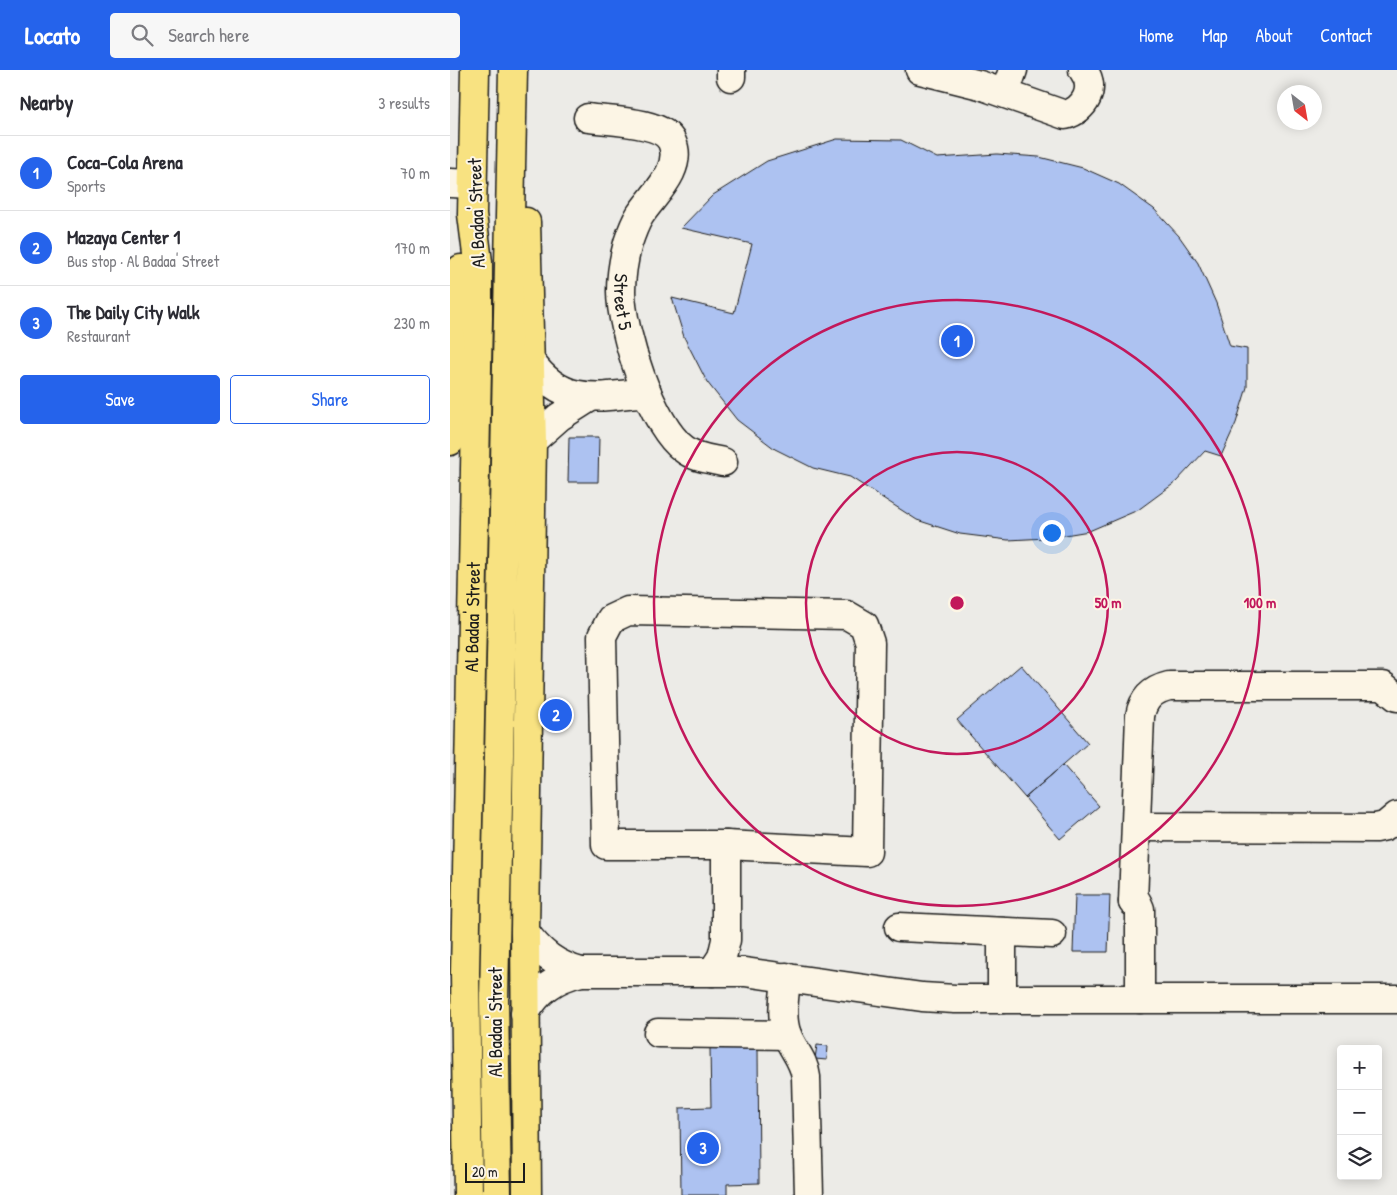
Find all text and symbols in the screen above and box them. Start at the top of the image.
search box [110,13,460,58]
text: Locato [25,19,80,51]
icon: search [128,21,156,49]
text: Search here [168,22,249,48]
text: Home [1139,23,1174,48]
text: Map [1202,23,1227,48]
text: About [1255,23,1292,48]
text: Contact [1320,23,1372,48]
north arrow [1277,85,1322,130]
text: Nearby [20,88,73,117]
text: 3 results [378,92,430,114]
text: Coca-Cola Arena [67,149,183,175]
street label: Al Badaa' Street [461,157,491,268]
text: 1 [33,162,39,184]
text: 70 m [400,162,430,184]
text: Sports [67,175,105,197]
text: Mazaya Center 1 [67,224,180,250]
text: 2 [32,237,40,259]
text: 170 m [395,237,430,259]
text: Bus stop · Al Badaa' Street [67,250,219,272]
street label: Street 5 [608,272,639,332]
text: The Daily City Walk [67,299,200,325]
text: 3 [32,312,40,334]
text: 230 m [394,312,430,334]
pin: 1 [941,322,973,360]
text: Restaurant [67,325,130,347]
button: Save [20,375,220,424]
button: Share [230,375,430,424]
your location [1039,520,1065,546]
street label: Al Badaa' Street [458,561,486,672]
text: 50 m [1095,592,1121,613]
text: 100 m [1244,592,1276,613]
centre of rings [948,594,966,612]
pin: 2 [540,696,572,734]
street label: Al Badaa' Street [482,967,508,1077]
map controls [1337,1045,1382,1180]
button: + [1337,1045,1382,1090]
button: − [1337,1090,1382,1135]
pin: 3 [687,1129,719,1167]
button: layers [1337,1135,1382,1180]
scale bar [465,1160,525,1183]
text: 20 m [472,1162,498,1181]

